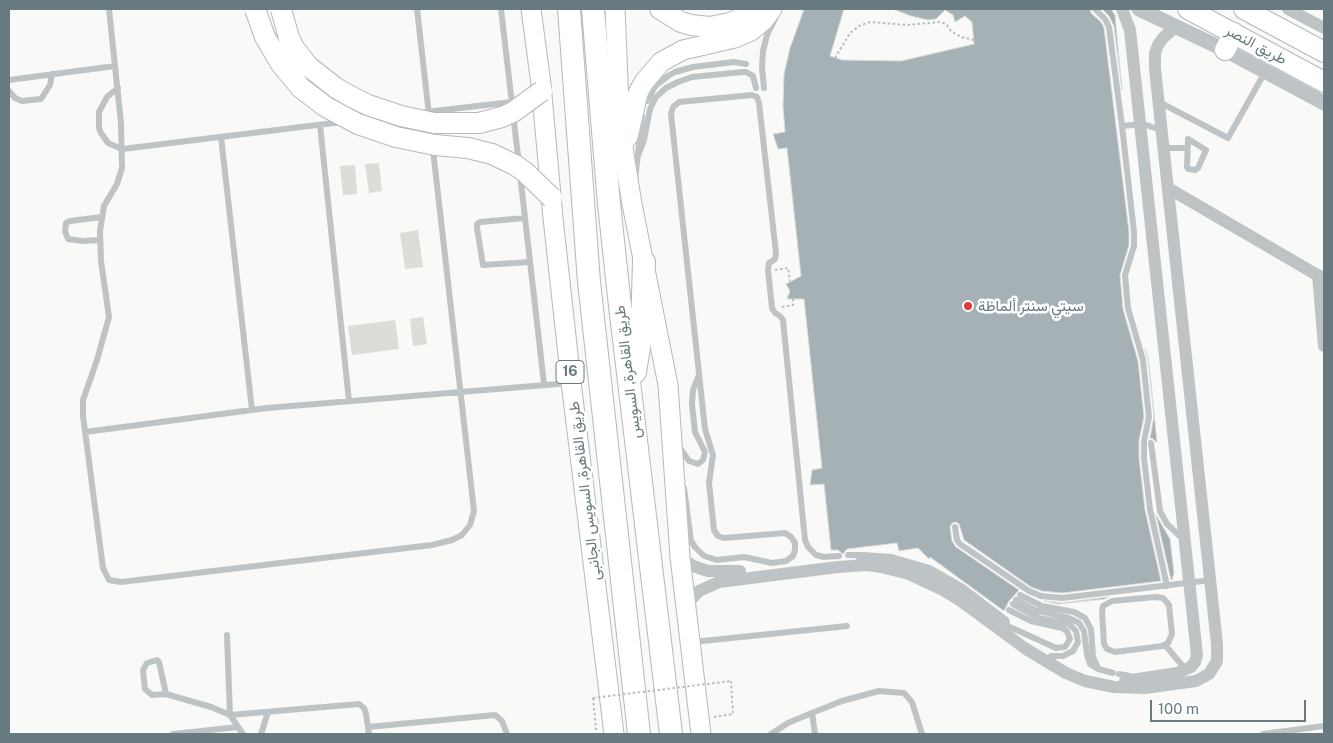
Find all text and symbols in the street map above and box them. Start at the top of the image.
street label: طريق النصر [1222,21,1290,69]
place label: سيتي سنتر ألماظة [978,297,1084,315]
marker: سيتي سنتر ألماظة [962,300,974,312]
street label: طريق القاهرة, السويس [611,304,645,440]
road number: 16 [556,361,584,384]
street label: طريق القاهرة, السويس الجانبى [565,400,605,582]
scale bar [1153,690,1309,722]
text: 100 m [1158,700,1199,717]

